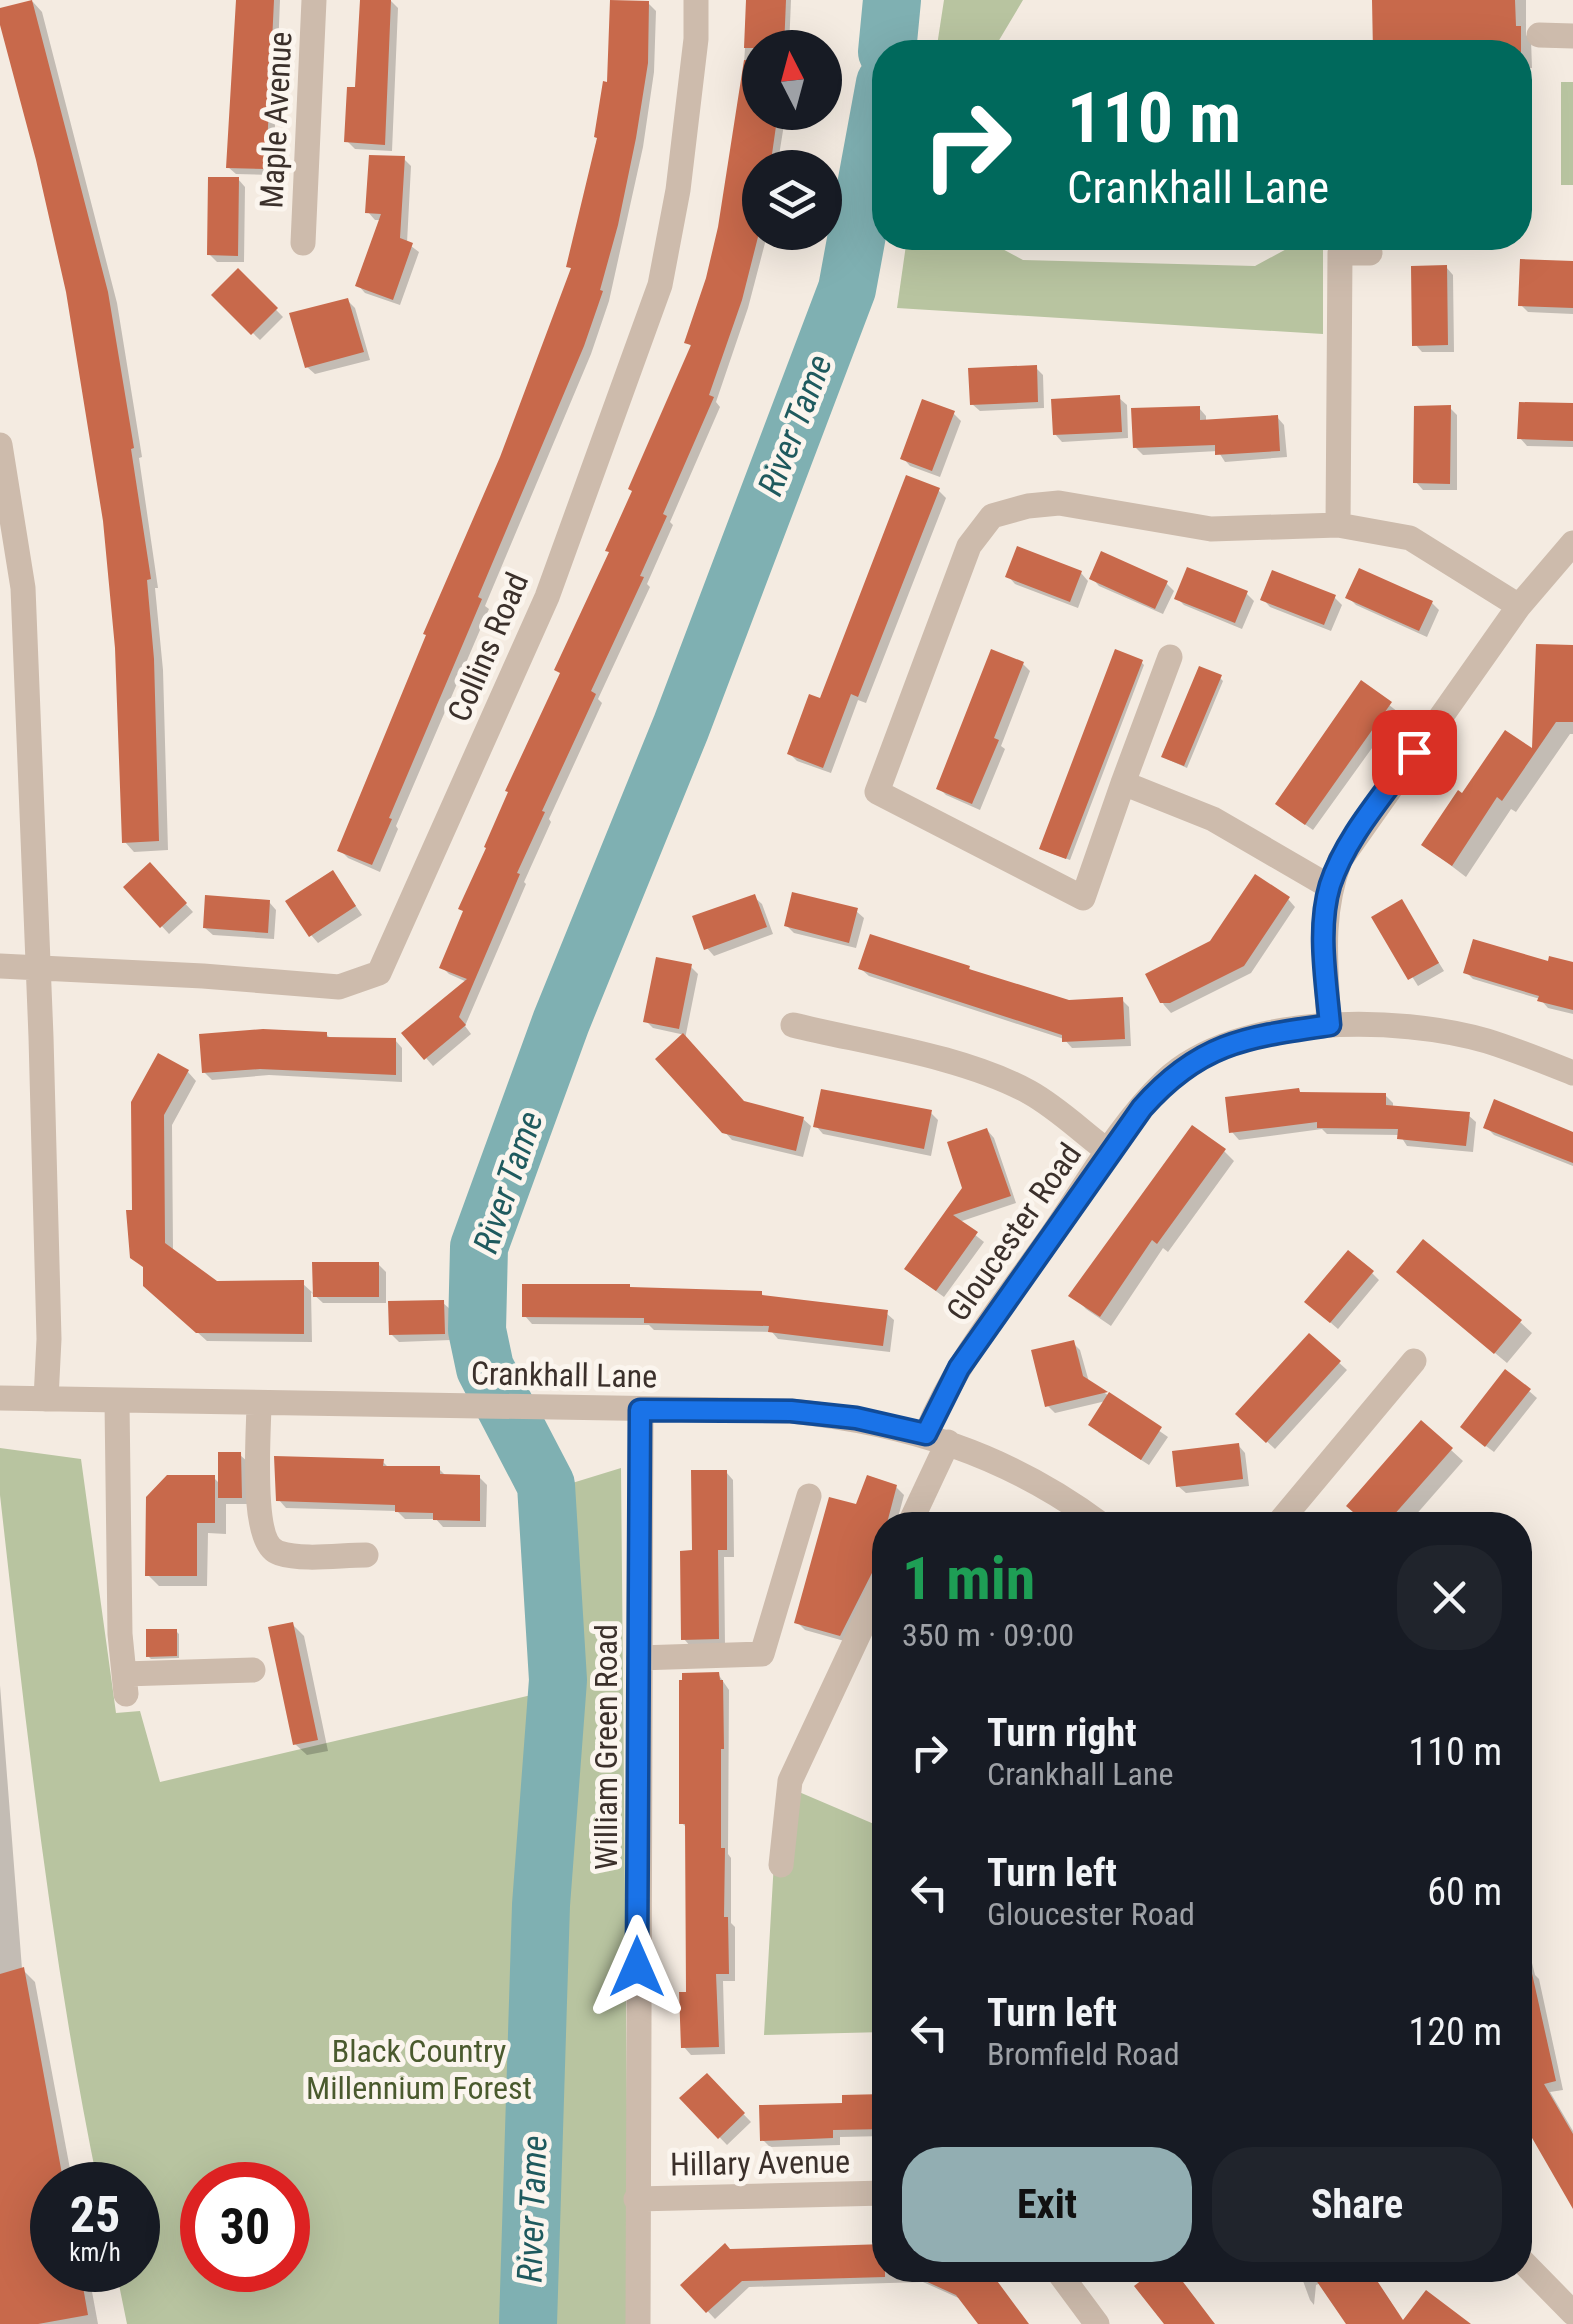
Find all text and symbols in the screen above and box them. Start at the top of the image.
north arrow [742,30,842,130]
map controls [742,30,842,250]
street label: Maple Avenue [252,31,300,209]
text: 110 m [1067,77,1241,159]
icon: right [902,80,1032,210]
button: layers [742,150,842,250]
text: Crankhall Lane [1067,161,1329,214]
water label: River Tame [750,349,841,501]
street label: Collins Road [440,567,536,727]
pin [1372,710,1457,795]
icon: arrive [1387,725,1442,780]
water label: River Tame [465,1106,552,1258]
street label: Gloucester Road [939,1136,1089,1328]
street label: Crankhall Lane [470,1354,658,1396]
text: 1 min [902,1543,1035,1614]
button: close [1397,1545,1502,1650]
text: 350 m · 09:00 [902,1616,1074,1654]
street label: William Green Road [587,1624,625,1870]
text: Turn right [987,1711,1137,1755]
icon: right [902,1725,957,1780]
text: 110 m [1408,1730,1502,1774]
text: Crankhall Lane [987,1755,1173,1793]
text: Turn left [987,1851,1117,1895]
icon: left [902,1865,957,1920]
text: 60 m [1427,1870,1502,1914]
text: Gloucester Road [987,1895,1195,1933]
position arrow [585,1915,689,2019]
text: Turn left [987,1991,1117,2035]
icon: left [902,2005,957,2060]
text: 120 m [1408,2010,1502,2054]
park label: Black Country Millennium Forest [306,2032,532,2107]
text: Bromfield Road [987,2035,1180,2073]
water label: River Tame [509,2135,556,2283]
street label: Hillary Avenue [670,2142,850,2184]
button: Exit [902,2147,1192,2262]
button: Share [1212,2147,1502,2262]
speed limit sign: 30 [180,2162,310,2292]
text: 25 [70,2186,120,2244]
text: km/h [69,2238,121,2267]

